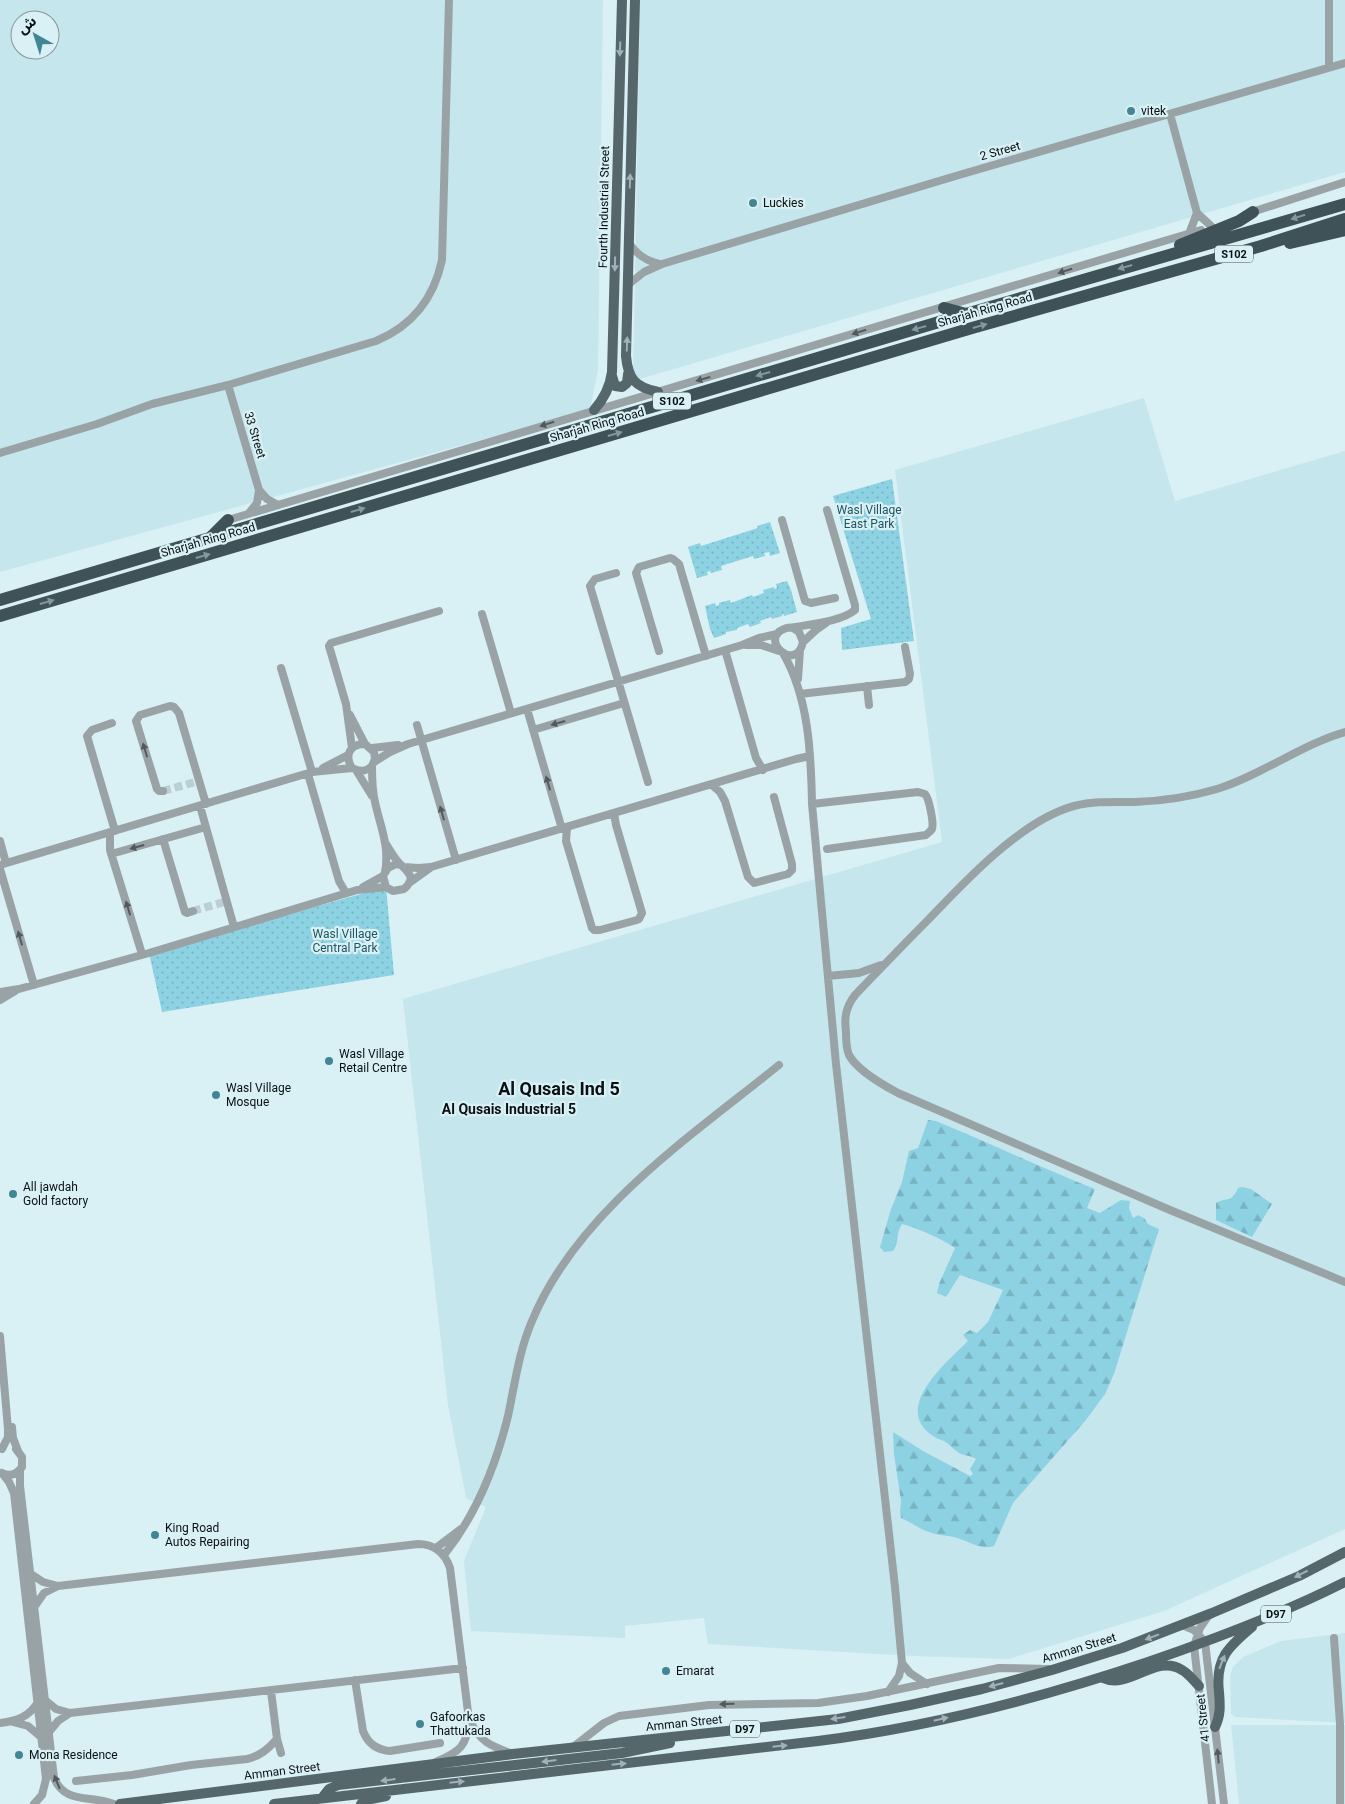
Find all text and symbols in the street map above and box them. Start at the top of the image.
north arrow [10,10,60,60]
text: ش [14,13,39,37]
one-way arrow [616,41,624,57]
place label: vitek [1141,104,1167,118]
marker: vitek [1125,105,1137,117]
street label: 2 Street [978,139,1022,163]
street label: Fourth Industrial Street [596,146,612,268]
one-way arrow [627,173,635,189]
place label: Luckies [763,196,804,210]
marker: Luckies [747,197,759,209]
one-way arrow [1291,214,1306,222]
road number: S102 [1215,245,1253,262]
one-way arrow [611,256,619,272]
one-way arrow [1118,264,1133,272]
one-way arrow [1058,268,1073,276]
street label: Sharjah Ring Road [936,290,1034,330]
one-way arrow [973,322,988,330]
one-way arrow [911,324,926,332]
one-way arrow [852,329,867,337]
one-way arrow [623,336,631,352]
one-way arrow [756,370,771,378]
one-way arrow [696,375,711,383]
road number: S102 [653,392,691,410]
street label: Sharjah Ring Road [548,405,646,445]
street label: 33 Street [241,410,269,460]
one-way arrow [540,420,555,428]
one-way arrow [608,429,623,437]
park label: Wasl Village East Park [836,503,902,531]
one-way arrow [351,505,366,513]
street label: Sharjah Ring Road [159,520,257,560]
one-way arrow [195,551,210,559]
one-way arrow [39,597,54,605]
one-way arrow [550,719,565,727]
one-way arrow [140,742,148,757]
one-way arrow [544,775,552,790]
one-way arrow [438,806,446,821]
one-way arrow [129,843,144,851]
one-way arrow [123,900,131,915]
park label: Wasl Village Central Park [312,927,378,955]
one-way arrow [16,931,24,946]
place label: Wasl Village Retail Centre [339,1047,407,1075]
marker: Wasl Village Retail Centre [323,1055,335,1067]
district label: Al Qusais Ind 5 [498,1078,620,1099]
place label: Wasl Village Mosque [226,1081,291,1109]
marker: Wasl Village Mosque [210,1089,222,1101]
district label: Al Qusais Industrial 5 [442,1101,576,1117]
place label: All jawdah Gold factory [23,1180,88,1208]
marker: All jawdah Gold factory [7,1188,19,1200]
place label: King Road Autos Repairing [165,1521,250,1549]
marker: King Road Autos Repairing [149,1529,161,1541]
one-way arrow [1294,1570,1309,1578]
road number: D97 [1261,1606,1291,1622]
street label: Amman Street [1040,1630,1118,1666]
one-way arrow [1144,1634,1159,1641]
one-way arrow [1218,1654,1226,1669]
place label: Emarat [676,1664,714,1678]
marker: Emarat [660,1665,672,1677]
one-way arrow [989,1681,1004,1689]
street label: 41 Street [1194,1693,1212,1743]
one-way arrow [719,1701,735,1709]
place label: Gafoorkas Thattukada [430,1710,491,1738]
street label: Amman Street [645,1712,723,1734]
one-way arrow [829,1715,845,1723]
one-way arrow [933,1715,948,1723]
marker: Gafoorkas Thattukada [414,1718,426,1730]
road number: D97 [730,1720,760,1738]
one-way arrow [773,1741,789,1749]
one-way arrow [1214,1747,1222,1763]
place label: Mona Residence [29,1748,118,1762]
marker: Mona Residence [13,1749,25,1761]
one-way arrow [541,1757,557,1765]
street label: Amman Street [243,1759,321,1783]
one-way arrow [611,1760,627,1768]
one-way arrow [53,1774,61,1789]
one-way arrow [379,1776,395,1784]
one-way arrow [450,1778,466,1786]

